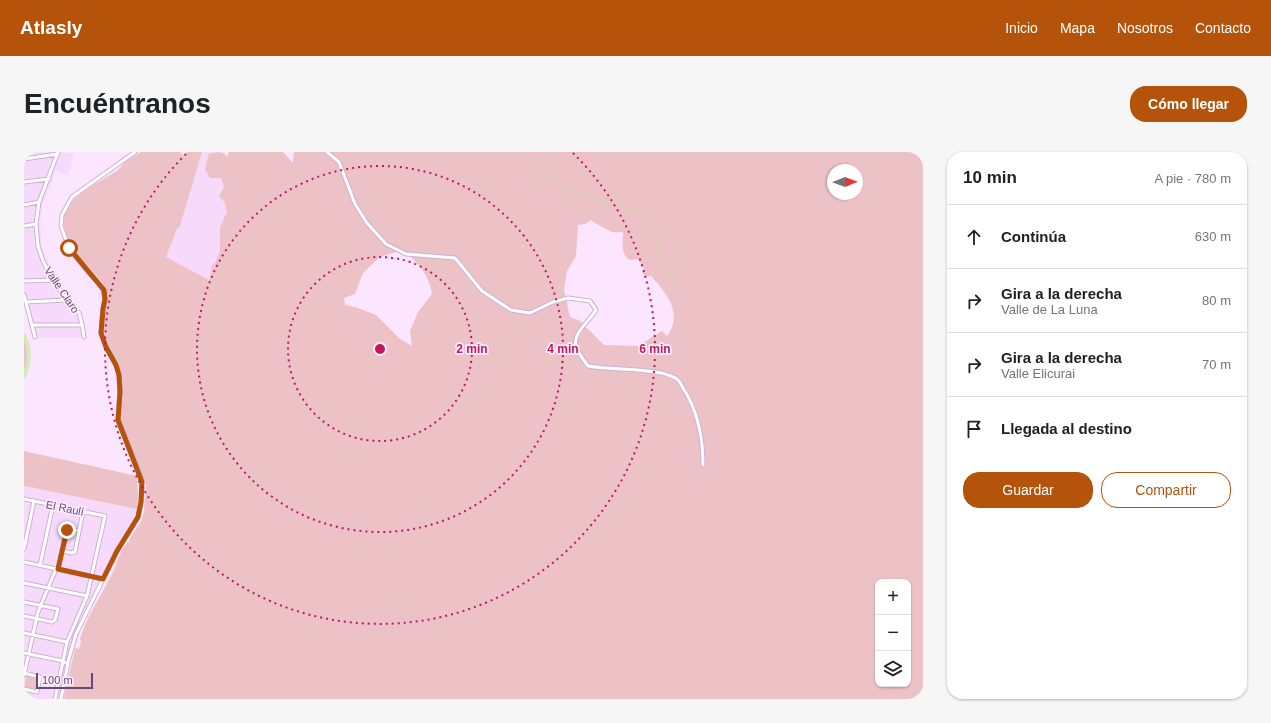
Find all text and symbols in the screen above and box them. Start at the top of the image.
text: Atlasly [20,17,82,38]
text: Inicio [1005,20,1038,36]
text: Mapa [1060,20,1095,36]
text: Nosotros [1117,20,1173,36]
text: Contacto [1195,20,1251,36]
button: Cómo llegar [1130,86,1247,122]
text: Encuéntranos [24,88,211,119]
north arrow [827,164,863,200]
text: 10 min [963,168,1017,187]
text: A pie · 780 m [1154,171,1231,186]
icon: ahead [963,226,985,248]
text: Continúa [1001,228,1066,245]
text: 630 m [1195,229,1231,244]
route start [60,239,78,257]
street label: Valle Claro [42,265,82,315]
text: Gira a la derecha [1001,285,1122,302]
icon: right [963,290,985,312]
text: 80 m [1202,293,1231,308]
text: Valle de La Luna [1001,302,1098,317]
centre of rings [373,342,387,356]
text: 2 min [456,342,488,356]
text: 4 min [547,342,579,356]
text: 6 min [639,342,671,356]
text: Gira a la derecha [1001,349,1122,366]
icon: right [963,354,985,376]
text: 70 m [1202,357,1231,372]
text: Valle Elicurai [1001,366,1075,381]
icon: arrive [963,418,985,440]
text: Llegada al destino [1001,420,1132,437]
button: Guardar [963,472,1093,508]
button: Compartir [1101,472,1231,508]
street label: El Raulí [45,498,85,518]
route end [58,521,76,539]
map controls [875,579,911,687]
button: + [875,579,911,615]
button: − [875,615,911,651]
button: layers [875,651,911,687]
scale bar [36,671,93,690]
text: 100 m [42,674,73,686]

